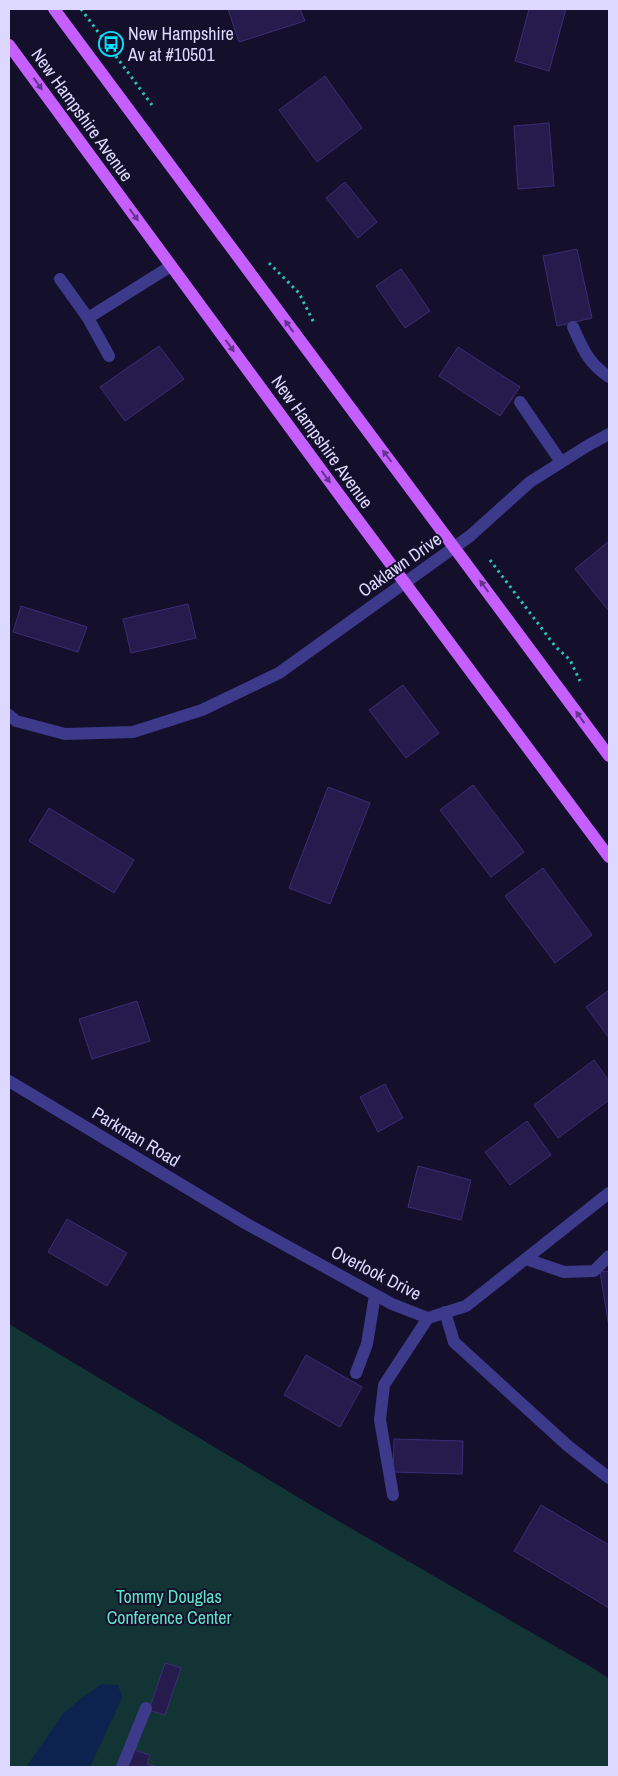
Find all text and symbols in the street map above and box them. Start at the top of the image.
place label: New Hampshire Av at #10501 [127,21,234,67]
bus stop icon: New Hampshire Av at #10501 [98,31,124,57]
street label: New Hampshire Avenue [26,43,139,186]
one-way arrow [33,78,43,91]
one-way arrow [129,208,139,222]
one-way arrow [284,319,294,333]
one-way arrow [225,339,235,353]
street label: New Hampshire Avenue [266,370,379,513]
one-way arrow [381,450,392,463]
one-way arrow [321,470,332,483]
street label: Oaklawn Drive [353,527,447,603]
one-way arrow [479,579,489,593]
one-way arrow [575,711,586,724]
street label: Parkman Road [88,1101,185,1173]
street label: Overlook Drive [327,1239,426,1306]
park label: Tommy Douglas Conference Center [107,1584,231,1630]

